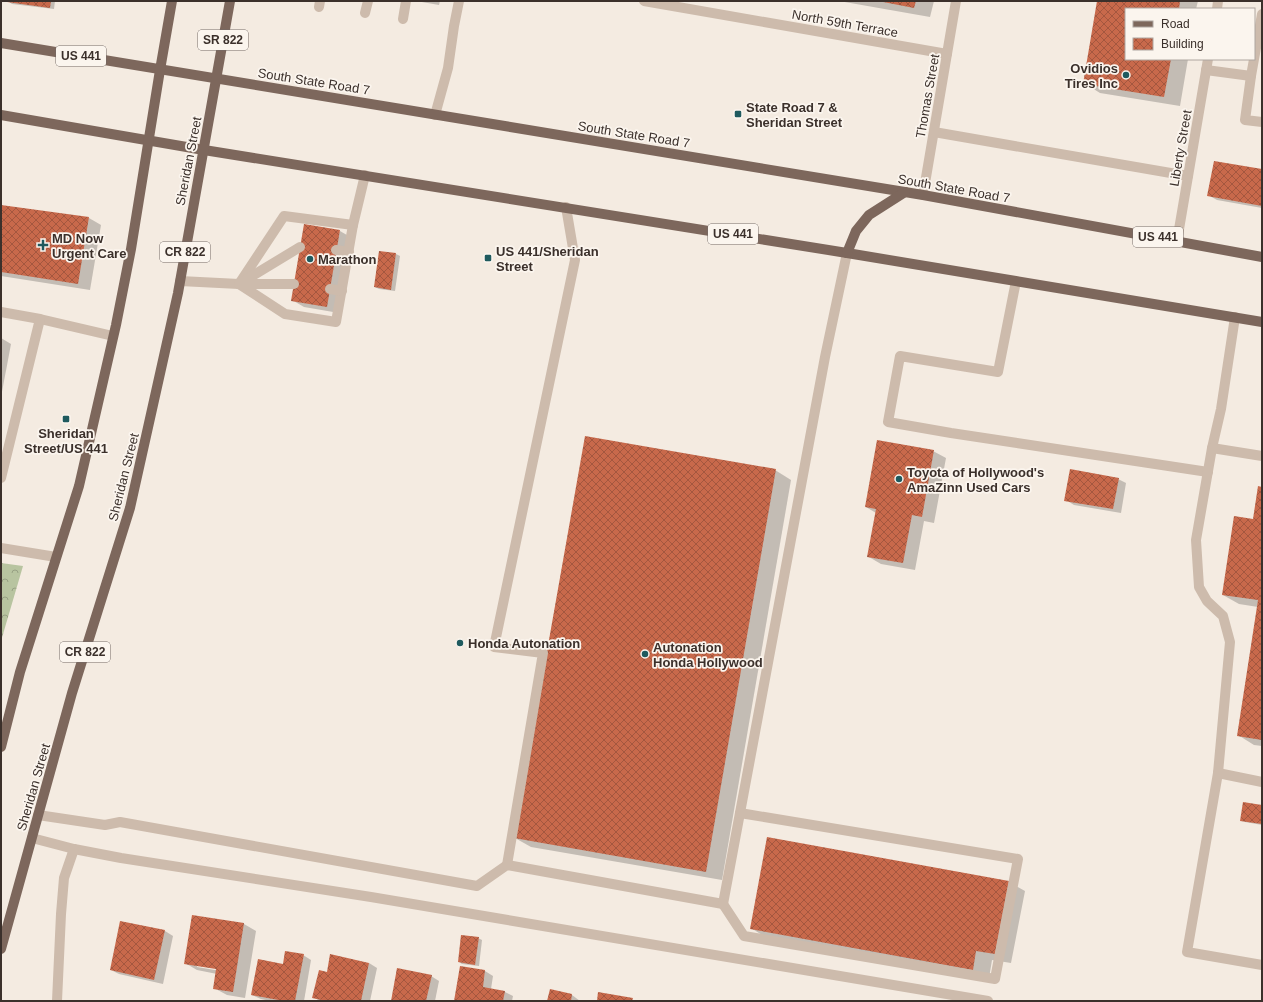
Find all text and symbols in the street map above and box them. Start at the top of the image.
street label: North 59th Terrace [791,7,899,40]
legend [1125,8,1255,60]
text: Road [1161,17,1190,31]
road number: SR 822 [198,30,248,50]
text: Building [1161,37,1204,51]
road number: US 441 [56,46,106,66]
street label: Thomas Street [913,52,942,139]
place label: Ovidios Tires Inc [1065,61,1118,91]
street label: South State Road 7 [257,65,371,98]
marker: Ovidios Tires Inc [1121,70,1131,80]
place label: State Road 7 & Sheridan Street [746,100,843,130]
street label: Liberty Street [1166,108,1195,187]
marker: State Road 7 & Sheridan Street [733,109,743,119]
street label: Sheridan Street [173,115,205,207]
street label: South State Road 7 [577,118,691,151]
street label: South State Road 7 [897,171,1011,206]
road number: US 441 [708,224,758,244]
road number: US 441 [1133,227,1183,247]
place label: MD Now Urgent Care [52,231,126,261]
marker: MD Now Urgent Care [37,239,49,251]
road number: CR 822 [160,242,210,262]
place label: US 441/Sheridan Street [496,244,599,274]
place label: Marathon [318,252,377,267]
marker: US 441/Sheridan Street [483,253,493,263]
marker: Marathon [305,254,315,264]
marker: Sheridan Street/US 441 [61,414,71,424]
place label: Sheridan Street/US 441 [24,426,108,456]
street label: Sheridan Street [105,431,142,523]
place label: Toyota of Hollywood's AmaZinn Used Cars [907,465,1044,495]
marker: Toyota of Hollywood's AmaZinn Used Cars [894,474,904,484]
place label: Honda Autonation [468,636,580,651]
marker: Honda Autonation [455,638,465,648]
place label: Autonation Honda Hollywood [653,640,763,670]
road number: CR 822 [60,642,110,662]
marker: Autonation Honda Hollywood [640,649,650,659]
street label: Sheridan Street [14,741,53,833]

